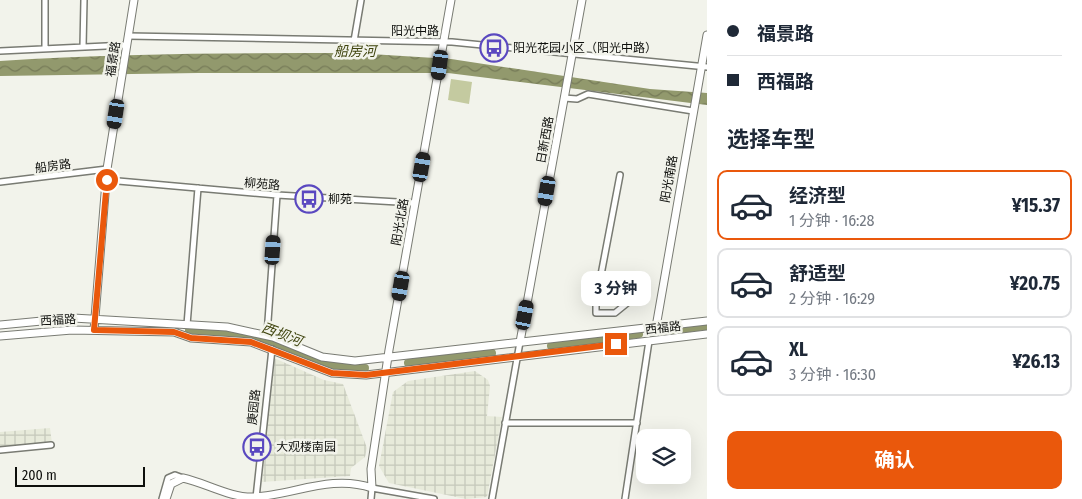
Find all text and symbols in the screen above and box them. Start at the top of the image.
text: 福景路 [757,22,814,45]
street label: 阳光中路 [391,24,439,38]
bus stop icon: 阳光花园小区（阳光中路） [479,33,509,63]
street label: 福景路 [103,40,123,78]
place label: 阳光花园小区（阳光中路） [513,41,657,55]
water label: 船房河 [334,43,379,60]
car [430,49,449,81]
text: 西福路 [757,70,814,93]
car [106,98,125,130]
street label: 日新西路 [534,115,556,165]
text: 选择车型 [727,126,815,153]
car [412,151,431,183]
street label: 阳光南路 [658,154,680,204]
street label: 船房路 [34,157,72,175]
route start [96,169,118,191]
street label: 柳苑路 [243,175,281,193]
car [537,175,556,207]
icon: car [729,183,774,228]
bus stop icon: 柳苑 [294,184,324,214]
text: 经济型 [789,184,846,207]
place label: 柳苑 [328,192,352,206]
text: ¥15.37 [1012,194,1060,217]
street label: 阳光北路 [389,197,411,247]
text: 1 分钟 · 16:28 [789,211,875,230]
car [264,235,281,265]
icon: car [729,261,774,306]
text: 舒适型 [789,262,846,285]
car [391,270,410,302]
callout: 3 分钟 [581,272,651,306]
text: ¥20.75 [1010,272,1060,295]
text: 3 分钟 [595,279,637,298]
text: 2 分钟 · 16:29 [789,289,875,308]
car [514,299,535,331]
street label: 西福路 [40,312,76,328]
water label: 西坝河 [259,319,307,351]
street label: 西福路 [644,319,682,337]
route end [605,333,627,355]
text: XL [789,338,808,361]
icon: car [729,339,774,384]
text: ¥26.13 [1012,350,1060,373]
text: 3 分钟 · 16:30 [789,365,876,384]
street label: 庚园路 [245,388,263,426]
map controls [636,429,691,484]
button: layers [636,429,691,484]
button: 确认 [727,431,1062,489]
bus stop icon: 大观楼南园 [242,432,272,462]
place label: 大观楼南园 [276,440,336,454]
scale bar [15,464,145,487]
text: 200 m [22,467,57,484]

